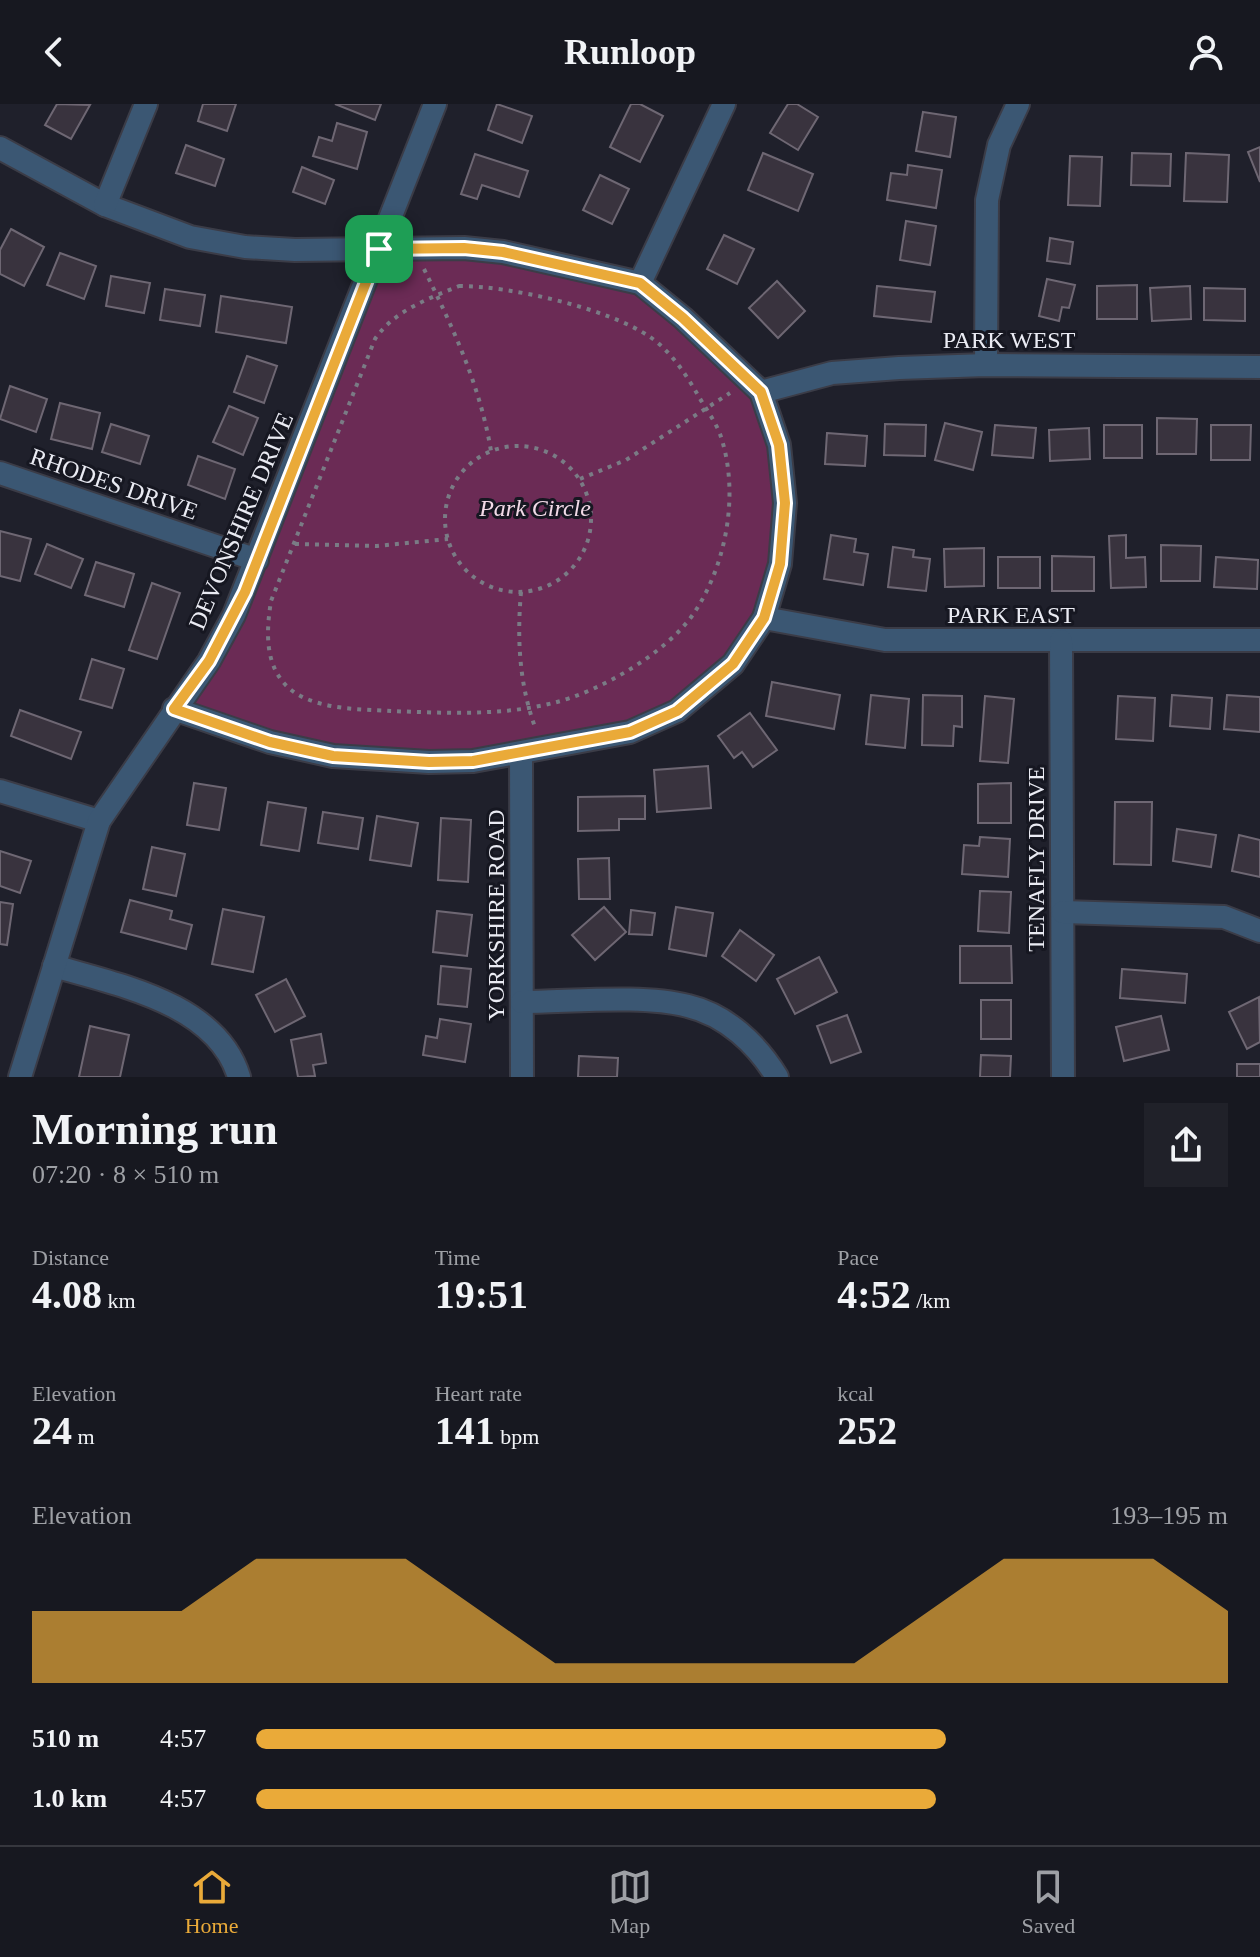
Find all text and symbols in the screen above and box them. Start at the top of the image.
icon: back [32,30,76,74]
icon: person [1184,30,1228,74]
text: Runloop [564,32,696,72]
pin [345,215,413,283]
icon: arrive [357,227,401,271]
street label: PARK WEST [943,327,1076,353]
street label: DEVONSHIRE DRIVE [184,409,298,633]
street label: RHODES DRIVE [27,443,201,525]
park label: Park Circle [478,495,591,521]
street label: PARK EAST [947,602,1075,628]
street label: TENAFLY DRIVE [1023,766,1049,952]
street label: YORKSHIRE ROAD [483,809,509,1021]
button: share [1144,1103,1228,1187]
text: Morning run [32,1105,278,1154]
text: 07:20 · 8 × 510 m [32,1160,219,1189]
text: Distance [32,1245,109,1270]
text: Time [435,1245,480,1270]
text: Pace [837,1245,879,1270]
text: 4.08 [32,1272,102,1317]
text: 19:51 [435,1272,528,1317]
text: 4:52 [837,1272,911,1317]
text: km [102,1288,136,1313]
text: /km [911,1288,950,1313]
text: Elevation [32,1381,116,1406]
text: Heart rate [435,1381,522,1406]
text: kcal [837,1381,874,1406]
text: 24 [32,1408,72,1453]
text: 141 [435,1408,495,1453]
text: 252 [837,1408,897,1453]
text: m [72,1424,95,1449]
text: bpm [495,1424,539,1449]
text: Elevation [32,1501,132,1530]
text: 193–195 m [1110,1501,1228,1530]
text: 510 m [32,1724,99,1753]
text: 4:57 [160,1724,206,1753]
text: 1.0 km [32,1784,107,1813]
text: 4:57 [160,1784,206,1813]
tab: Home [185,1865,239,1939]
tab: Map [608,1865,652,1939]
tab: Saved [1021,1865,1075,1939]

